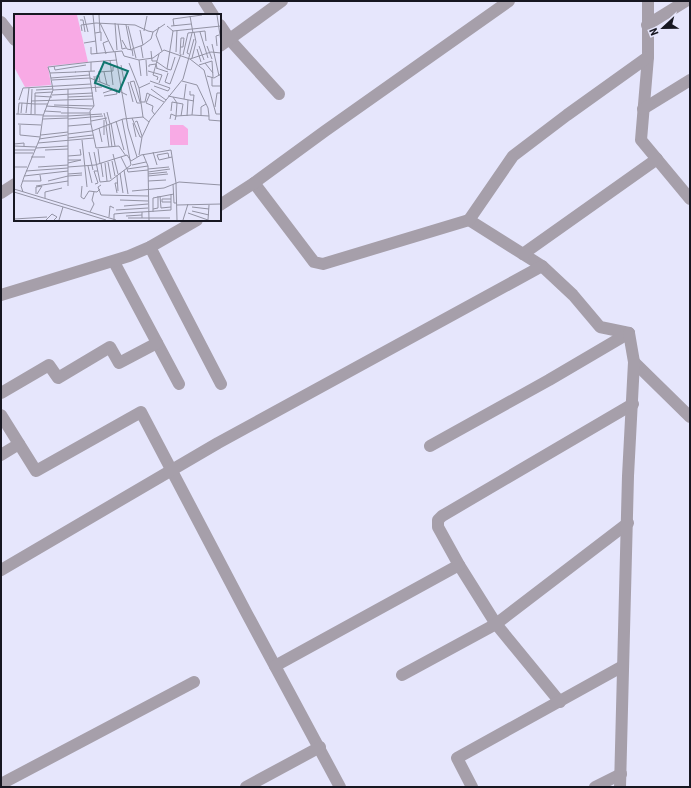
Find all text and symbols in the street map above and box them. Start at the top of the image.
north arrow [643,8,683,48]
inset map [14,14,221,221]
text: N [647,26,661,37]

